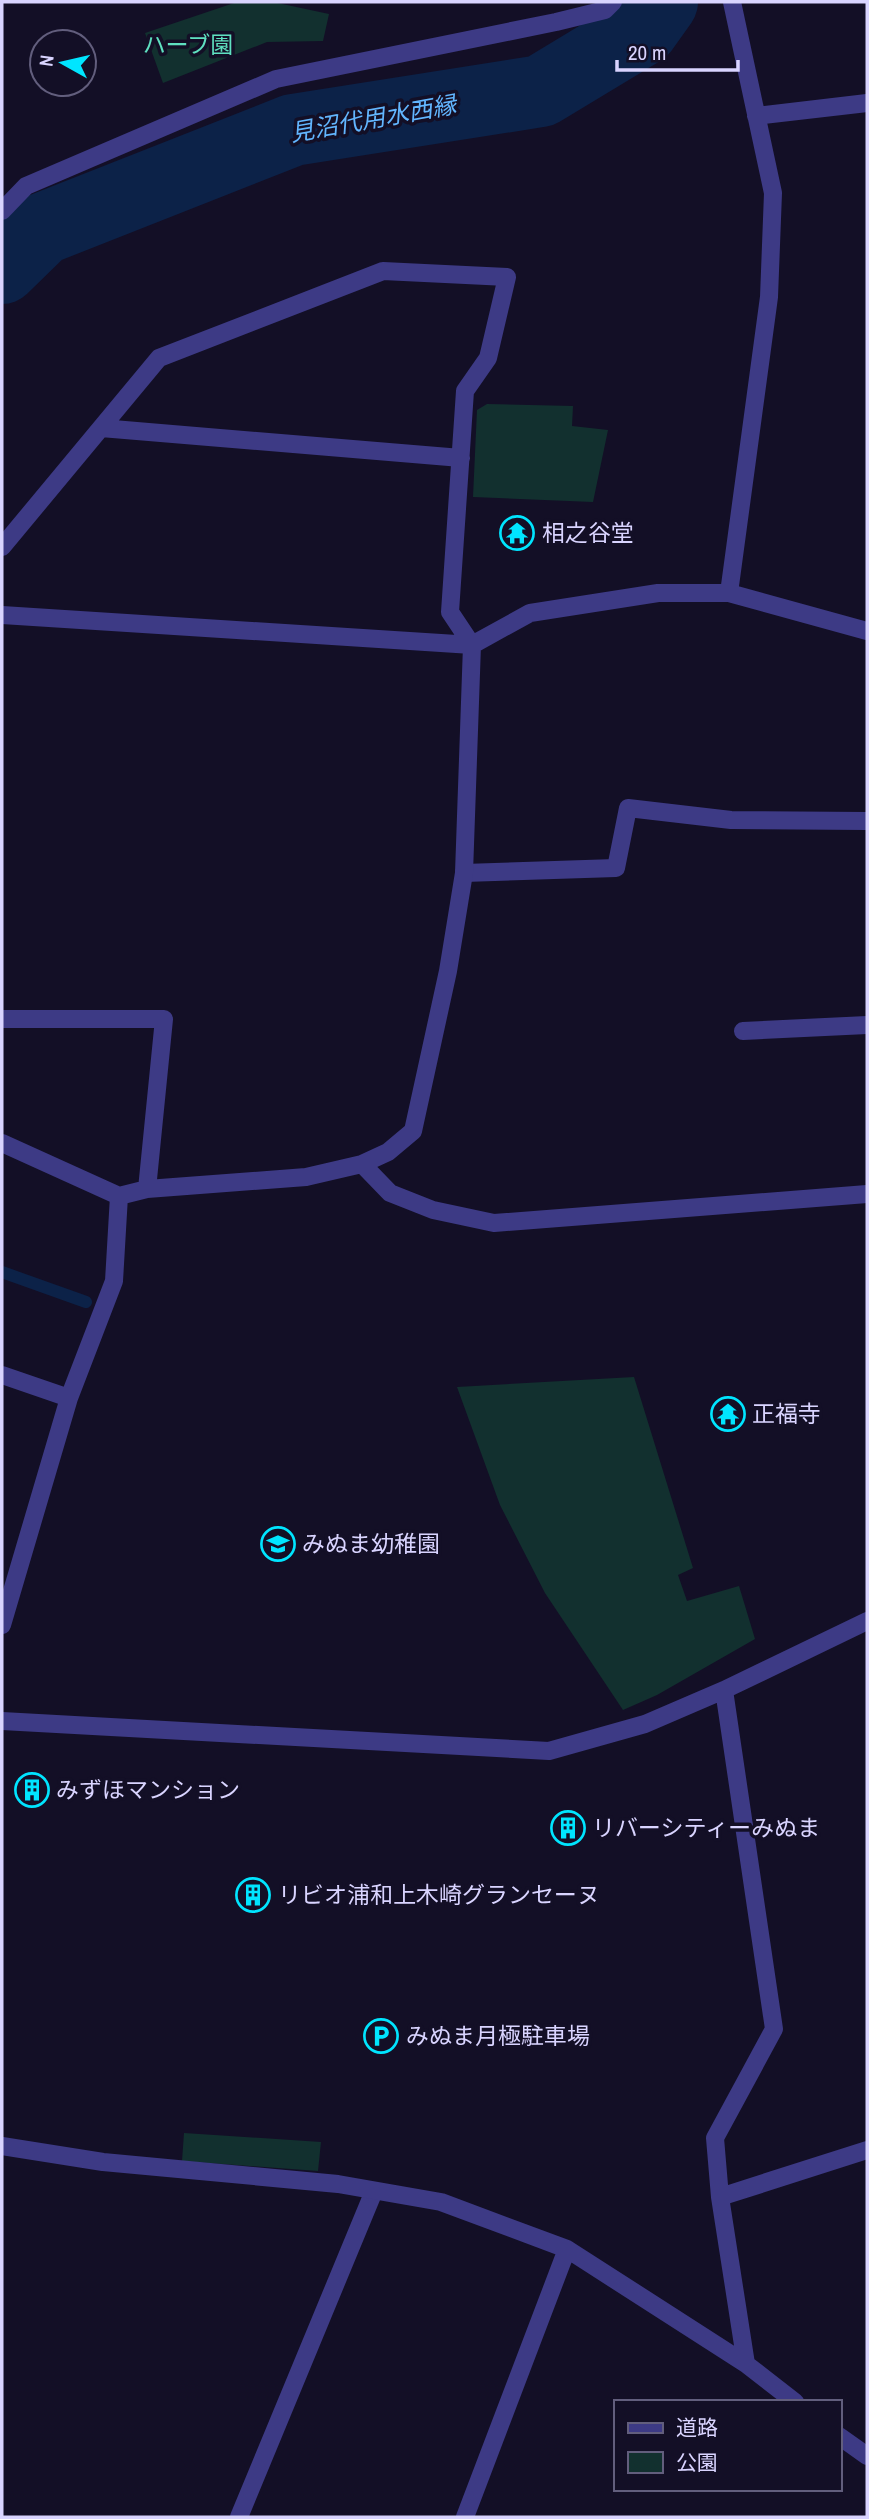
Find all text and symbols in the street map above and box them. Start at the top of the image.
north arrow [28,28,98,98]
scale bar [617,28,738,72]
park label: ハーブ園 [143,29,233,60]
text: 20 m [628,38,666,67]
text: N [33,53,60,68]
water label: 見沼代用水西縁 [287,87,461,148]
temple icon: 相之谷堂 [498,514,536,552]
place label: 相之谷堂 [542,517,634,548]
temple icon: 正福寺 [709,1395,747,1433]
place label: 正福寺 [752,1398,821,1429]
school or university icon: みぬま幼稚園 [259,1525,297,1563]
place label: みぬま幼稚園 [302,1528,440,1559]
building icon: みずほマンション [13,1771,51,1809]
place label: みずほマンション [56,1774,240,1805]
building icon: リバーシティーみぬま [549,1809,587,1847]
place label: リバーシティーみぬま [592,1812,820,1843]
building icon: リビオ浦和上木崎グランセーヌ [234,1876,272,1914]
place label: リビオ浦和上木崎グランセーヌ [278,1879,600,1910]
parking icon: みぬま月極駐車場 [362,2017,400,2055]
place label: みぬま月極駐車場 [406,2020,590,2051]
legend [614,2400,841,2491]
text: 道路 [676,2413,718,2442]
text: 公園 [676,2448,718,2477]

